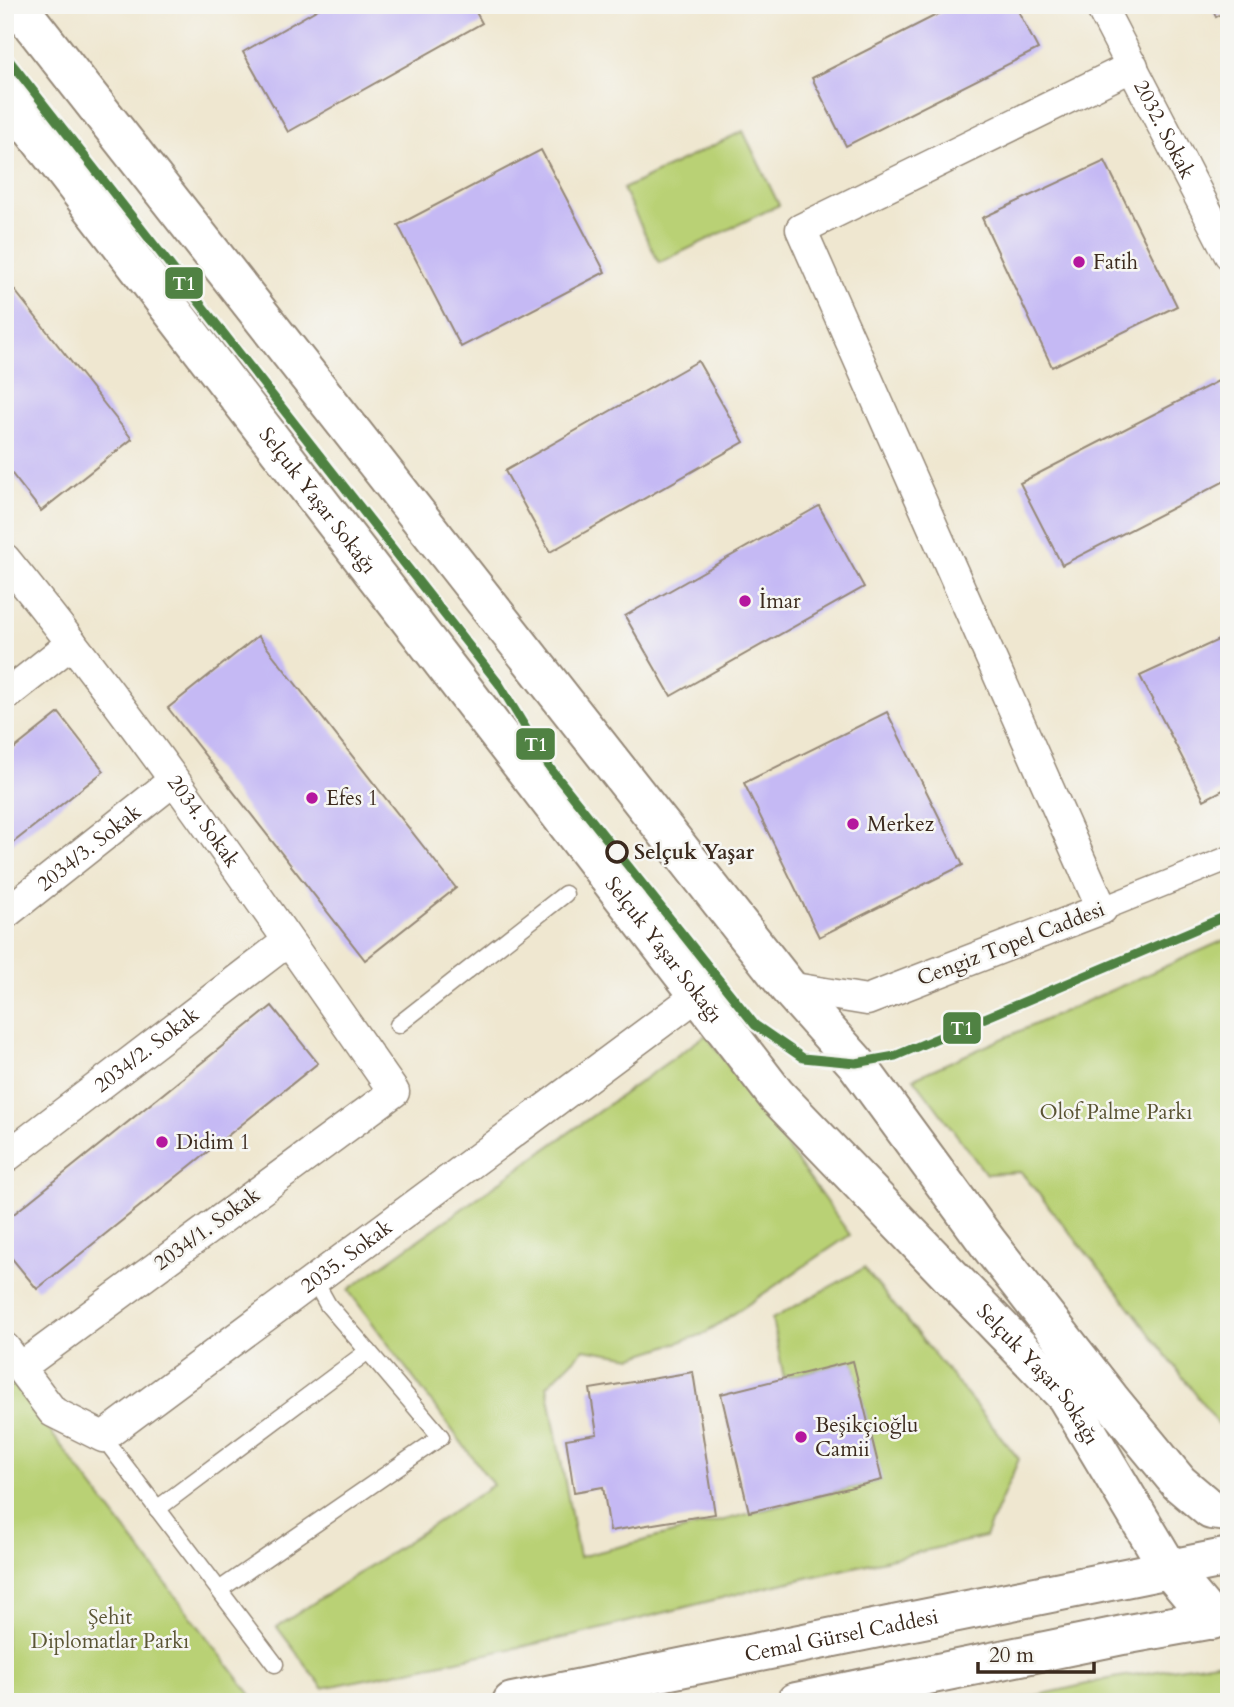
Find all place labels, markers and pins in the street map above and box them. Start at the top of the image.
place label: Fatih [1093,248,1139,277]
marker: Fatih [1071,254,1087,270]
place label: İmar [759,587,801,616]
marker: İmar [737,593,753,609]
place label: Efes 1 [326,784,378,813]
marker: Efes 1 [304,790,320,806]
place label: Merkez [867,810,935,839]
marker: Merkez [845,816,861,832]
place label: Selçuk Yaşar [634,838,755,867]
marker: Selçuk Yaşar [606,841,628,863]
place label: Didim 1 [176,1128,250,1157]
marker: Didim 1 [154,1134,170,1150]
place label: Beşikçioğlu Camii [815,1411,918,1464]
marker: Beşikçioğlu Camii [793,1429,809,1445]

